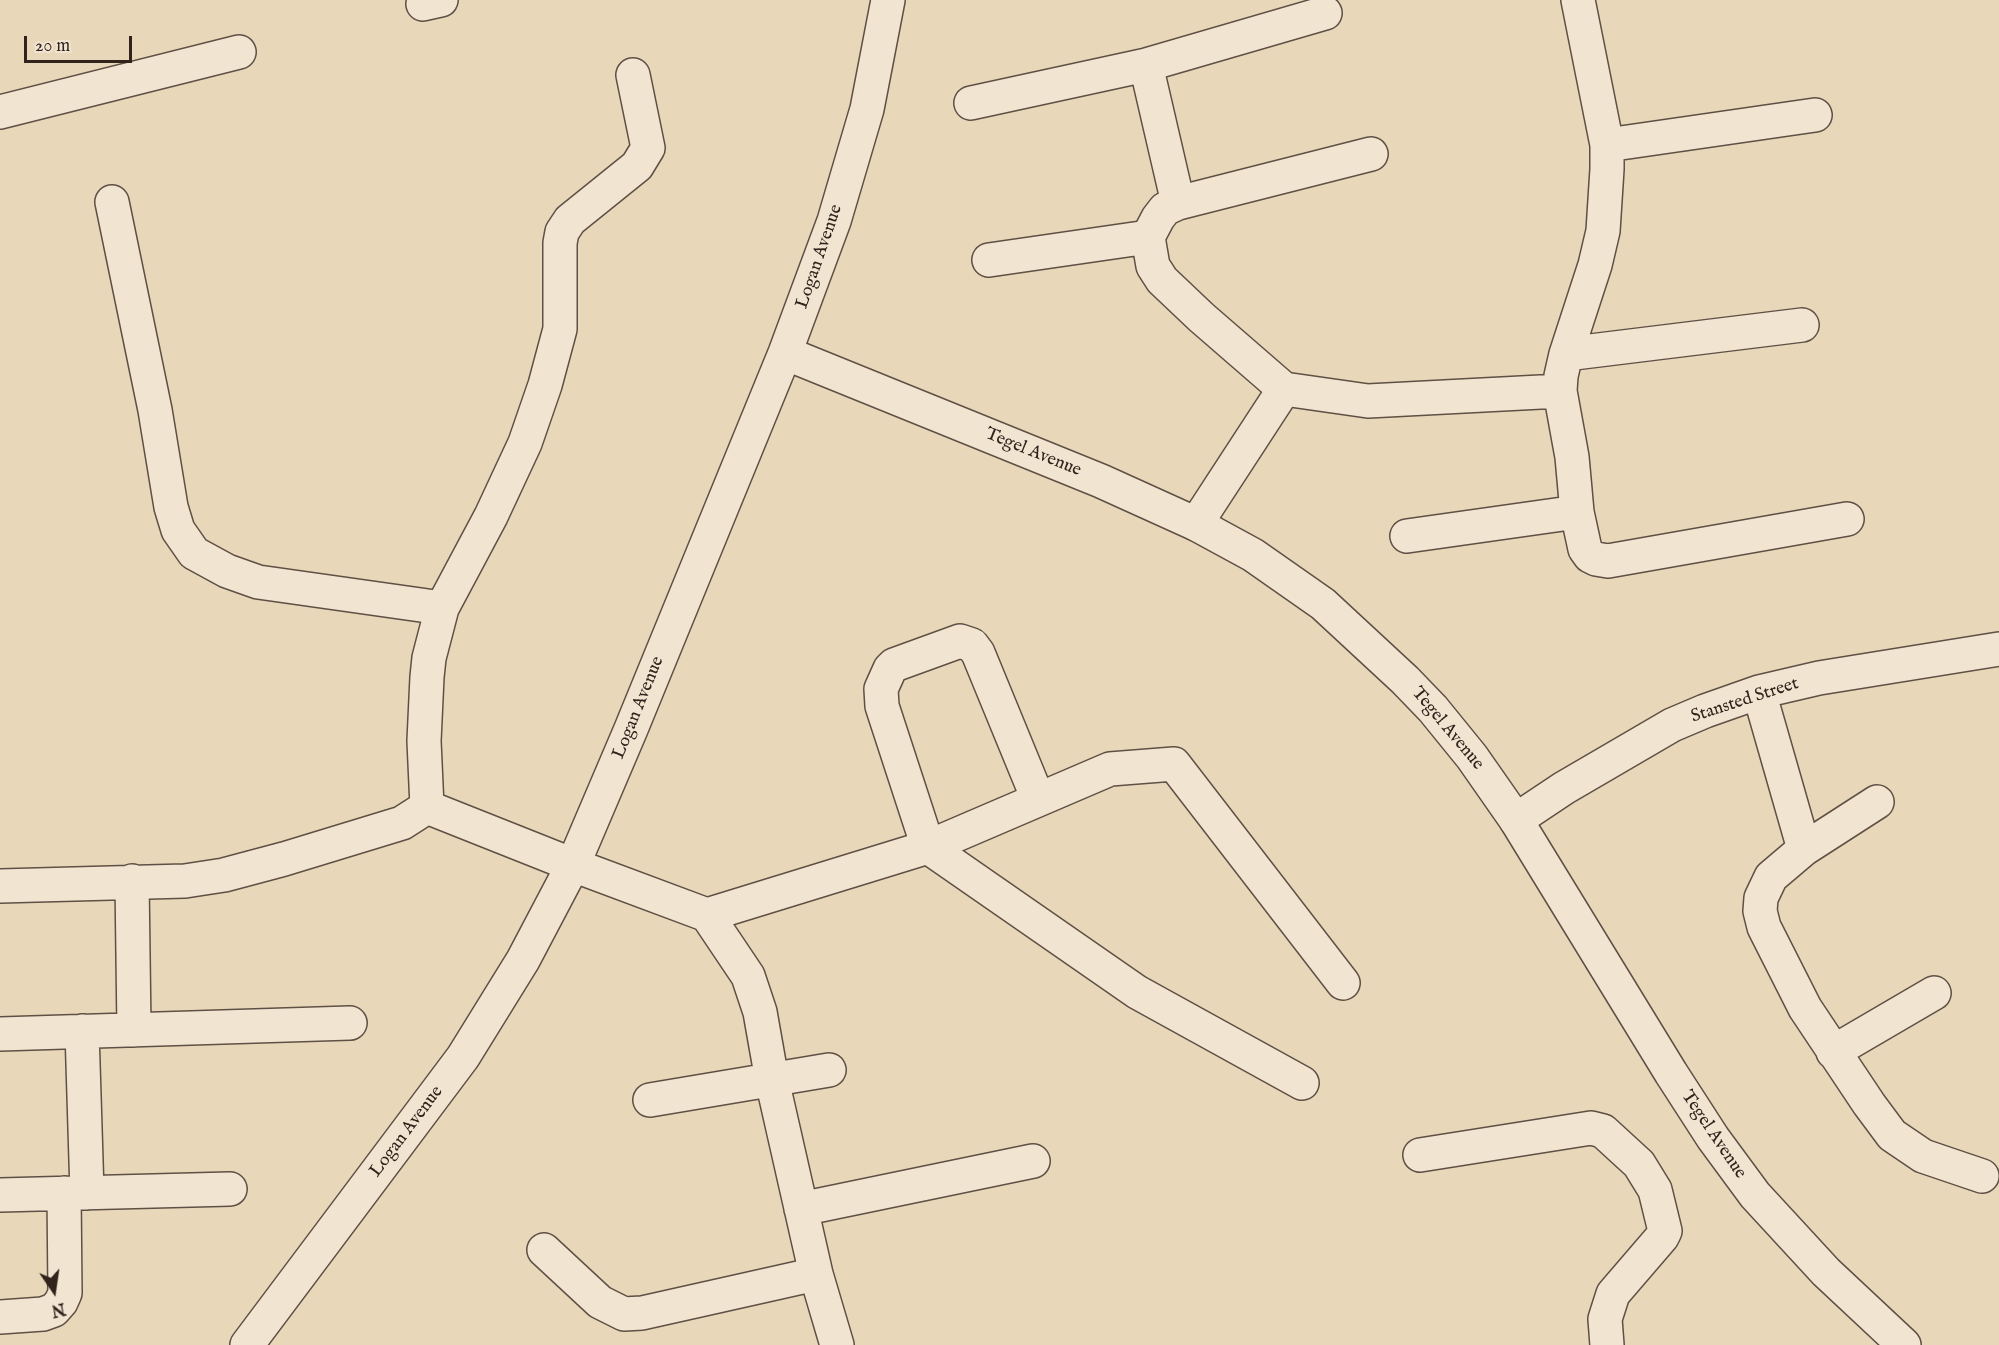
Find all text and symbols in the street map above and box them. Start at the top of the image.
scale bar [27,24,135,62]
text: 20 m [35,35,70,58]
street label: Logan Avenue [792,202,848,312]
street label: Tegel Avenue [982,424,1084,482]
street label: Logan Avenue [609,654,669,762]
street label: Stansted Street [1689,673,1801,729]
street label: Tegel Avenue [1406,683,1488,775]
street label: Logan Avenue [366,1082,448,1182]
street label: Tegel Avenue [1676,1087,1750,1183]
north arrow [24,1261,84,1321]
text: N [49,1297,67,1320]

